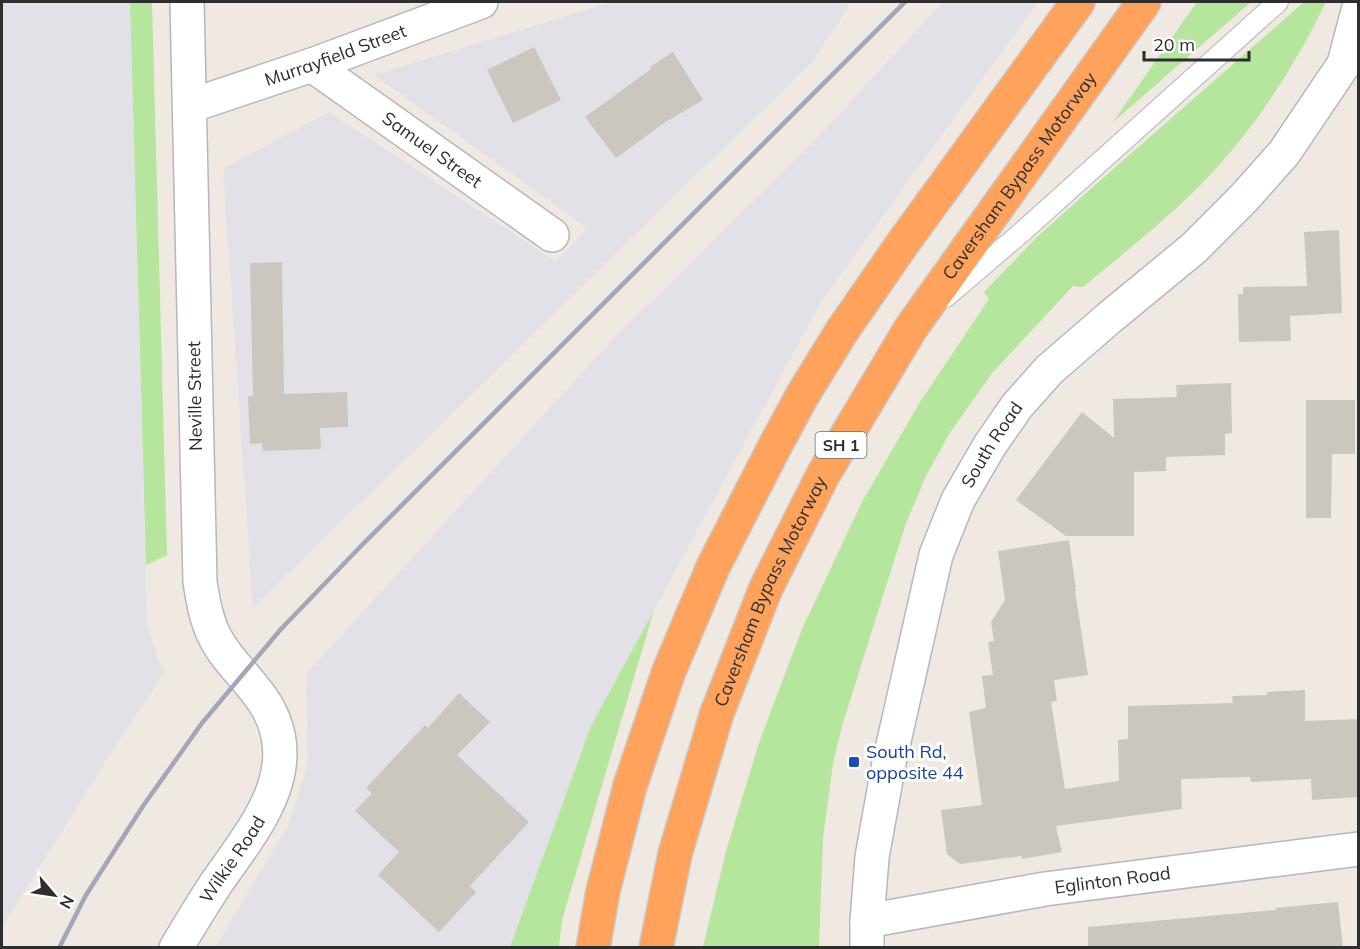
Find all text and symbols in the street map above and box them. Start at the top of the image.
street label: Murrayfield Street [262,19,409,91]
scale bar [1144,24,1249,62]
text: 20 m [1153,33,1195,56]
street label: Caversham Bypass Motorway [937,67,1102,284]
street label: Samuel Street [378,106,487,193]
street label: Neville Street [182,341,207,451]
street label: South Road [956,397,1027,492]
road number: SH 1 [816,432,866,458]
street label: Caversham Bypass Motorway [709,472,832,710]
place label: South Rd, opposite 44 [866,740,964,784]
marker: South Rd, opposite 44 [847,755,861,769]
street label: Wilkie Road [194,811,270,907]
street label: Eglinton Road [1053,861,1172,899]
north arrow [24,865,84,925]
text: N [55,892,79,912]

